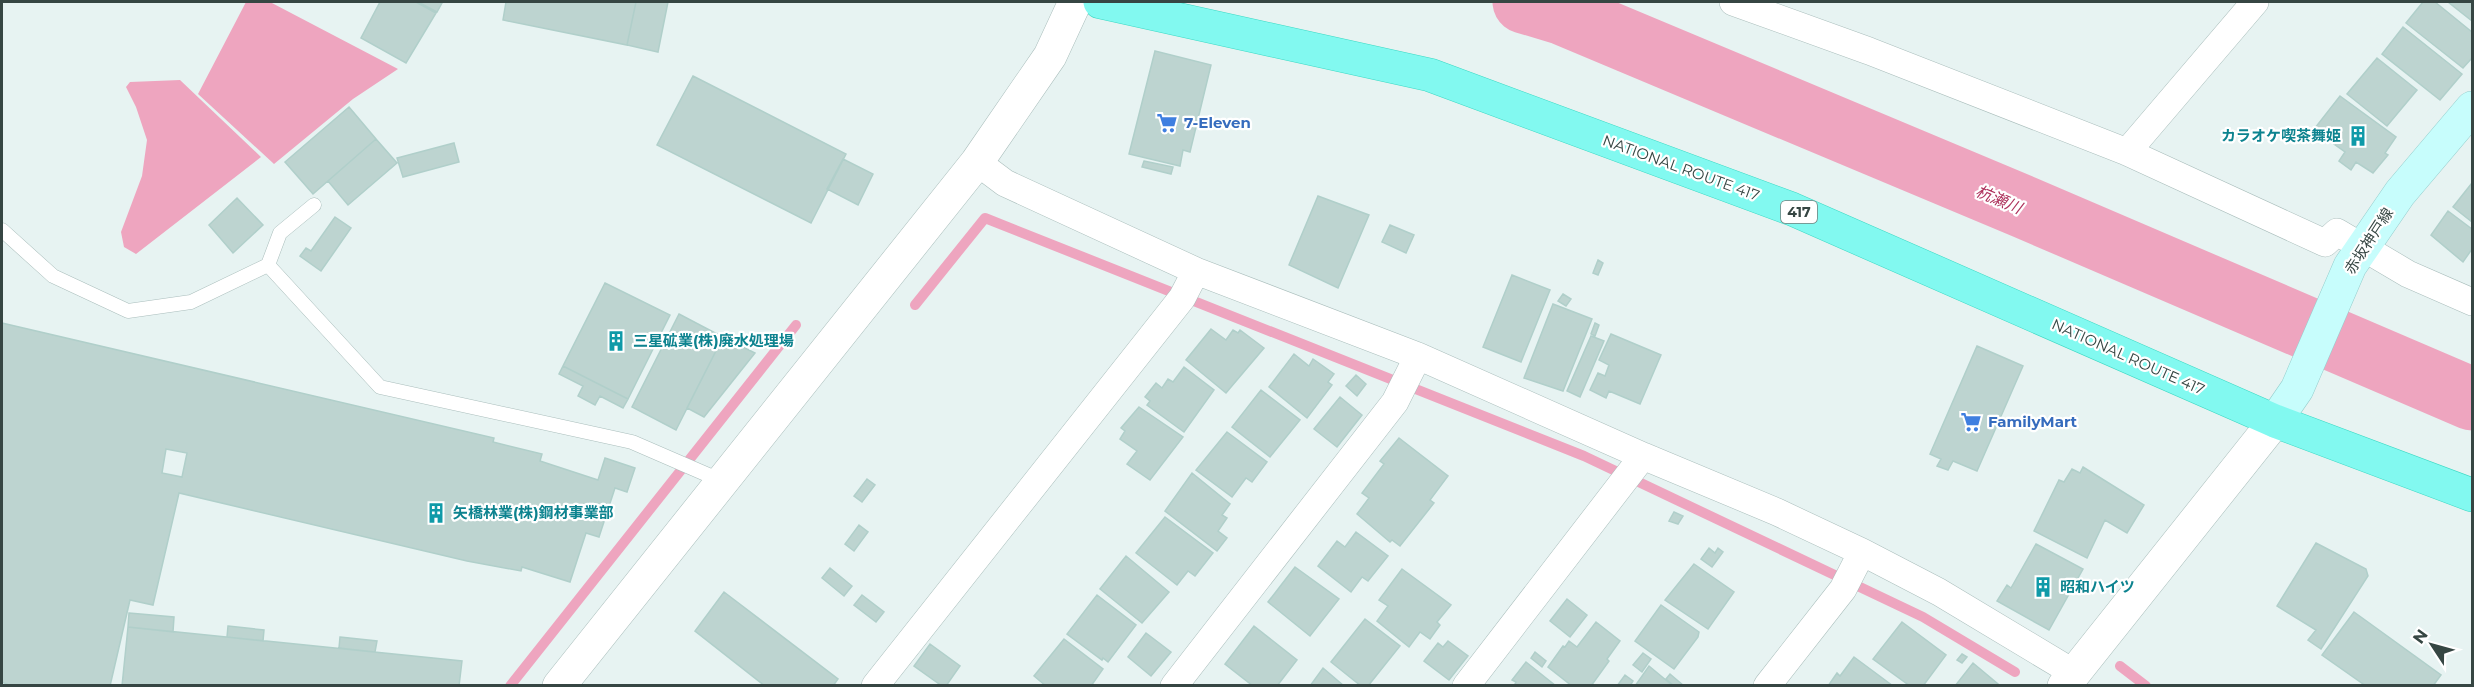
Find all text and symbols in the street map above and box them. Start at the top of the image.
supermarket icon: 7-Eleven [1155,111,1179,135]
place label: 7-Eleven [1184,113,1251,132]
building icon: カラオケ喫茶舞姫 [2346,124,2370,148]
place label: カラオケ喫茶舞姫 [2221,126,2341,145]
street label: NATIONAL ROUTE 417 [1600,130,1762,205]
water label: 杭瀬川 [1973,181,2026,218]
road number: 417 [1781,201,1817,223]
street label: 赤坂神戸線 [2340,204,2397,277]
street label: NATIONAL ROUTE 417 [2049,314,2208,399]
building icon: 三星砿業(株)廃水処理場 [604,329,628,353]
place label: 三星砿業(株)廃水処理場 [633,331,794,350]
supermarket icon: FamilyMart [1959,410,1983,434]
place label: FamilyMart [1988,412,2078,431]
building icon: 矢橋林業(株)鋼材事業部 [424,501,448,525]
place label: 矢橋林業(株)鋼材事業部 [453,503,614,522]
building icon: 昭和ハイツ [2031,575,2055,599]
place label: 昭和ハイツ [2060,577,2135,596]
north arrow [2402,615,2462,675]
text: N [2409,626,2432,647]

